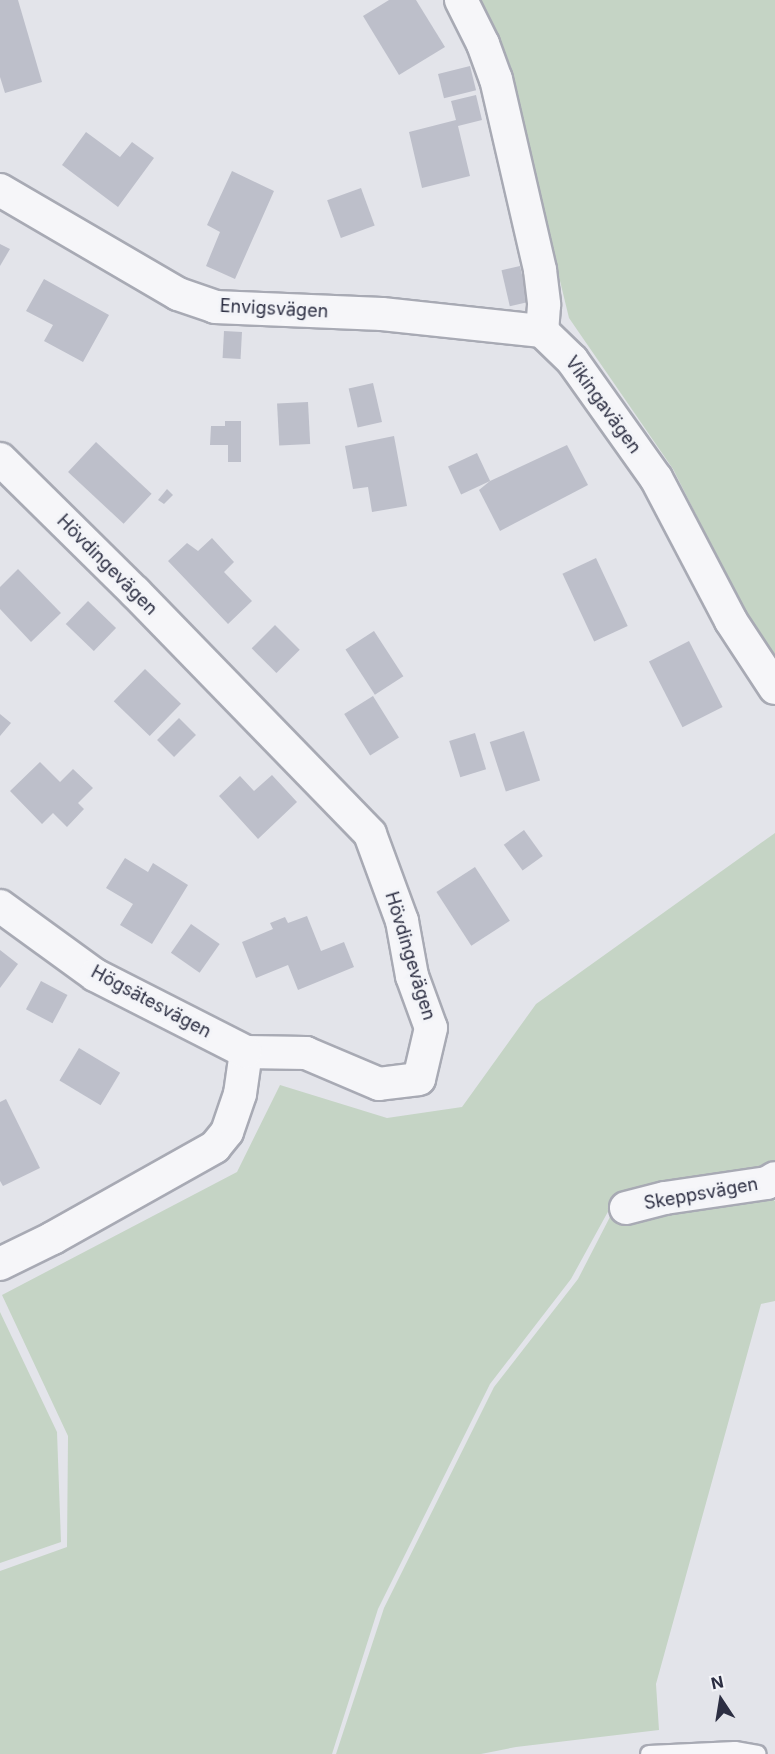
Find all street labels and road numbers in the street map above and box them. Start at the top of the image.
street label: Envigsvägen [219,295,329,323]
street label: Vikingavägen [561,352,645,458]
street label: Hövdingevägen [52,510,162,620]
street label: Hövdingevägen [380,889,440,1023]
street label: Högsätesvägen [87,961,215,1043]
street label: Skeppsvägen [642,1173,760,1215]

